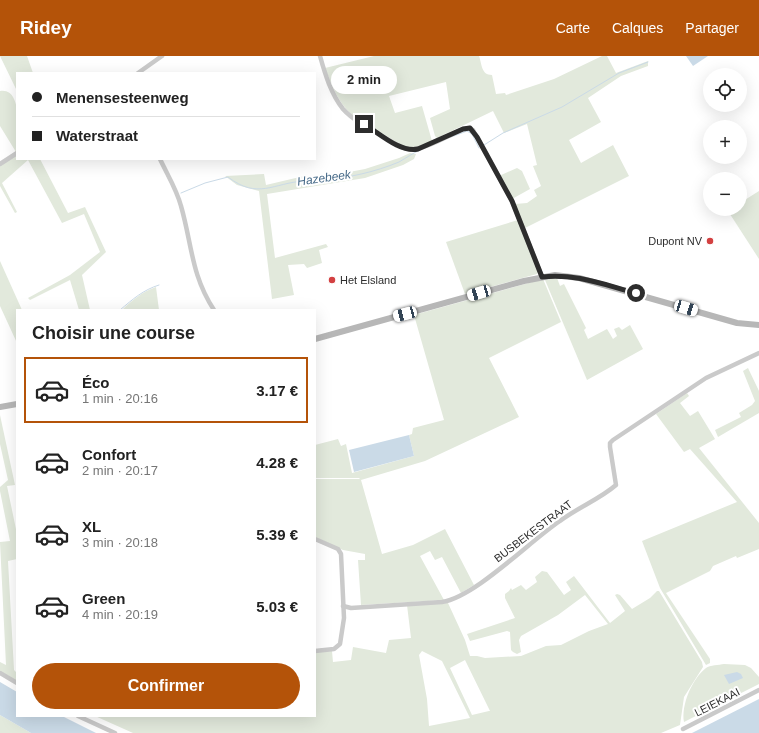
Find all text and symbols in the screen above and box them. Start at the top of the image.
text: Ridey [20,17,72,38]
text: Carte [556,20,590,36]
text: Calques [612,20,663,36]
text: Partager [685,20,739,36]
callout: 2 min [331,66,397,94]
map controls [703,68,747,216]
button: locate [703,68,747,112]
text: 2 min [347,72,381,87]
text: Menensesteenweg [56,89,189,106]
route end [355,115,373,133]
button: + [703,120,747,164]
text: Waterstraat [56,127,138,144]
water label: Hazebeek [296,167,353,189]
button: − [703,172,747,216]
place label: Dupont NV [648,235,703,247]
marker: Dupont NV [705,236,715,246]
place label: Het Elsland [340,274,396,286]
marker: Het Elsland [327,275,337,285]
car [466,284,492,302]
route start [627,284,645,302]
car [673,299,699,317]
car [392,305,418,323]
text: Choisir une course [32,323,195,343]
icon: car [34,372,70,408]
text: Éco [82,374,110,391]
text: 3.17 € [256,382,298,399]
text: 1 min · 20:16 [82,391,158,406]
icon: car [34,444,70,480]
text: Confort [82,446,136,463]
text: 4.28 € [256,454,298,471]
text: 2 min · 20:17 [82,463,158,478]
street label: BUSBEKESTRAAT [492,498,575,564]
icon: car [34,516,70,552]
text: XL [82,518,101,535]
text: 5.39 € [256,526,298,543]
text: 3 min · 20:18 [82,535,158,550]
icon: car [34,588,70,624]
text: Green [82,590,125,607]
text: 5.03 € [256,598,298,615]
text: 4 min · 20:19 [82,607,158,622]
button: Confirmer [32,663,300,709]
street label: LEIEKAAI [692,686,742,718]

